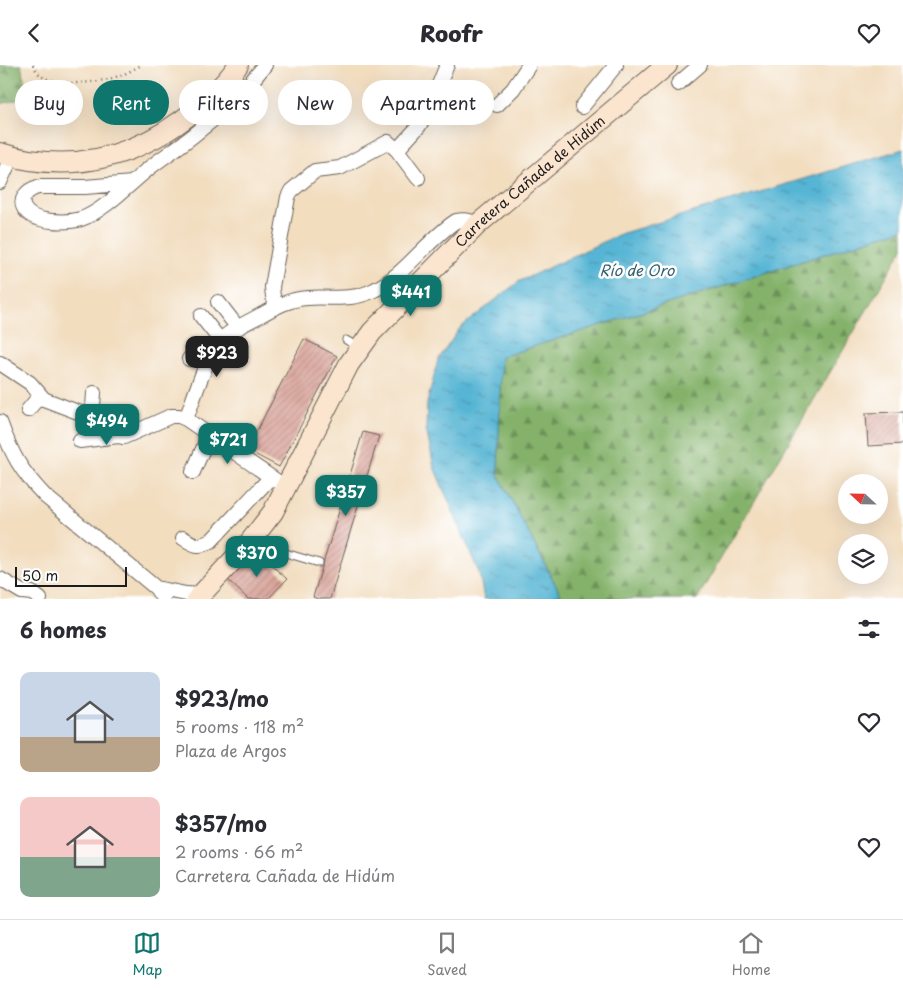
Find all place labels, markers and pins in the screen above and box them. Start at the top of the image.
pin: $441 [381,275,441,317]
pin: $923 [187,335,247,378]
pin: $494 [77,403,137,446]
pin: $721 [198,423,258,465]
pin: $357 [316,475,376,517]
pin: $370 [227,535,287,578]

